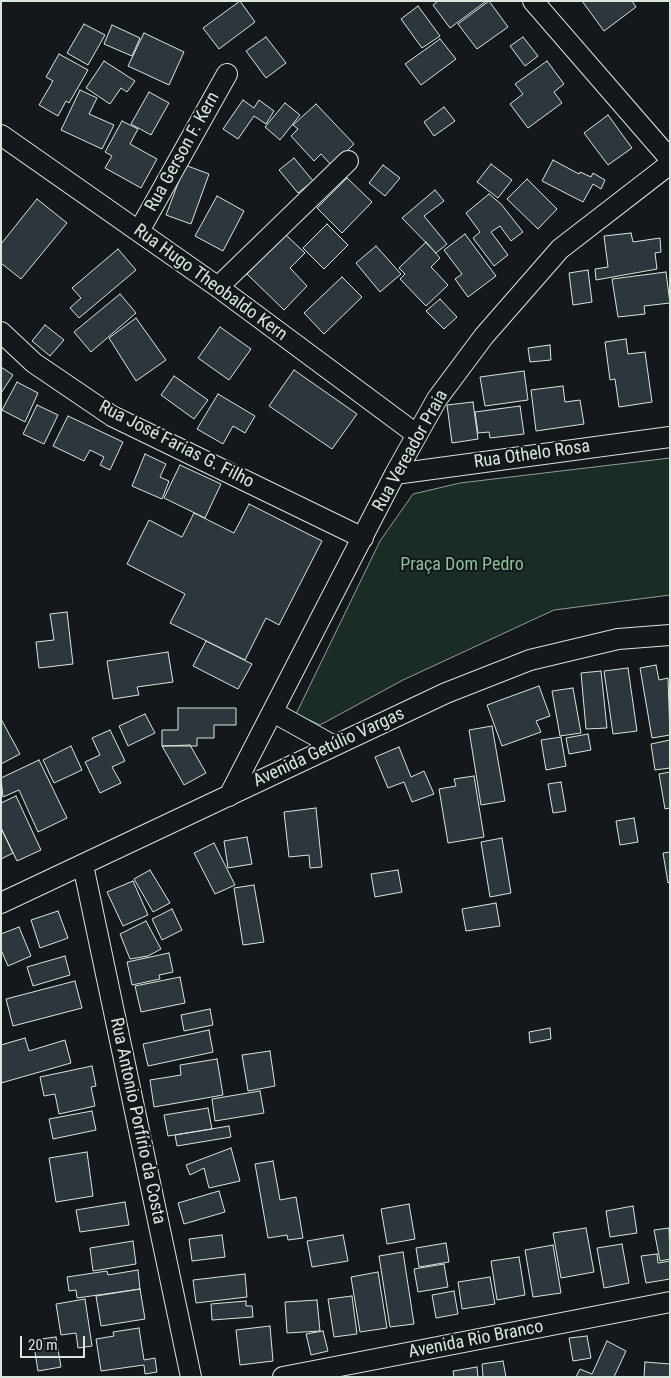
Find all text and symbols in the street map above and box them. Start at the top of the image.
street label: Rua Gerson F. Kern [141,88,225,216]
street label: Rua Hugo Theobaldo Kern [129,220,291,346]
street label: Rua Vereador Praia [369,386,453,516]
street label: Rua José Farias G. Filho [95,397,257,493]
street label: Rua Othelo Rosa [473,436,591,474]
park label: Praça Dom Pedro [400,554,524,576]
street label: Avenida Getúlio Vargas [250,703,408,793]
street label: Rua Antonio Porfírio da Costa [105,1016,169,1226]
street label: Avenida Rio Branco [407,1316,545,1364]
scale bar [22,1326,88,1358]
text: 20 m [28,1336,58,1354]

